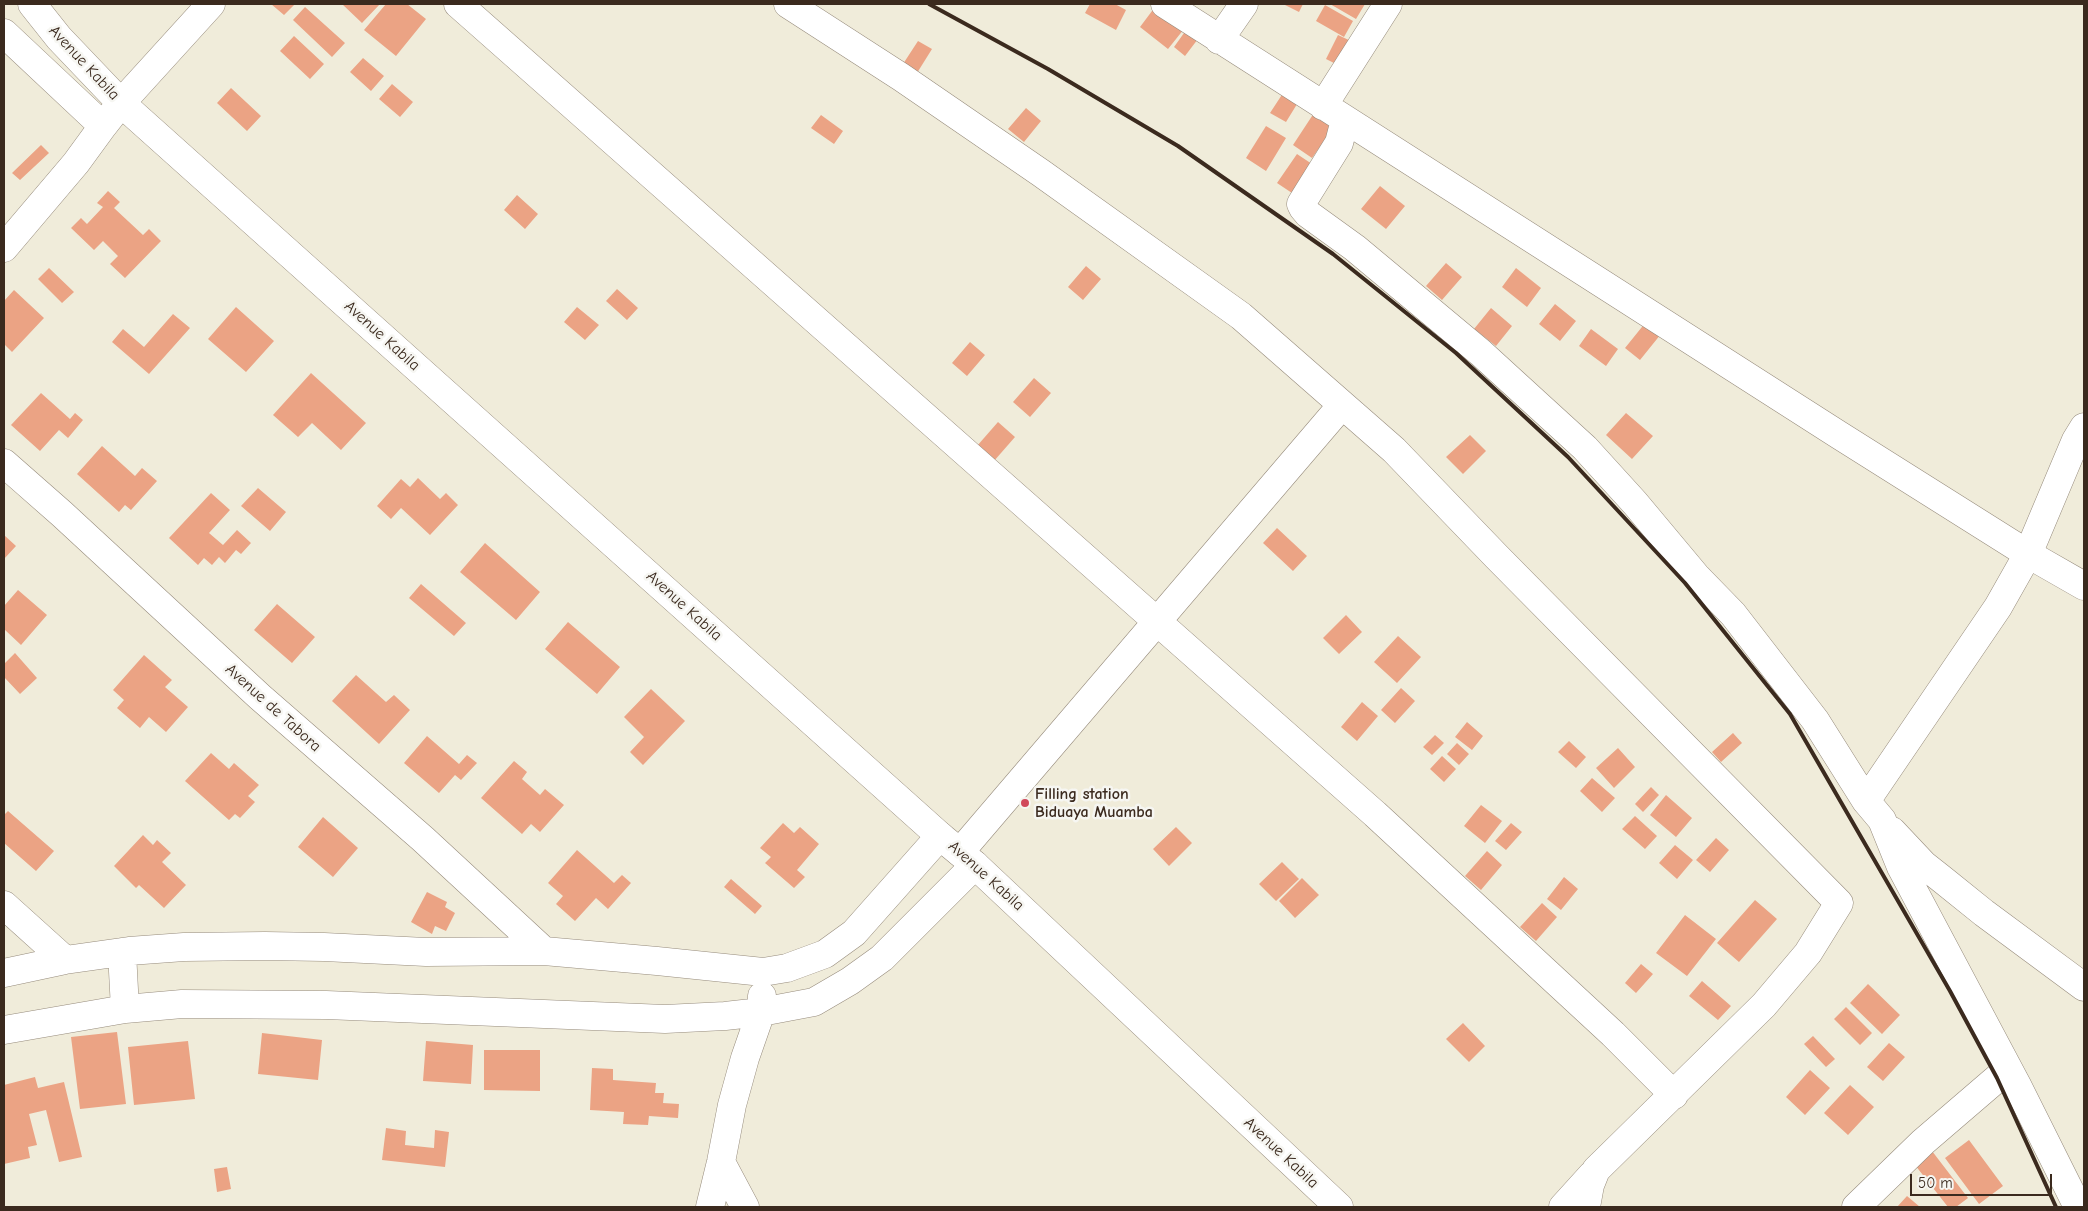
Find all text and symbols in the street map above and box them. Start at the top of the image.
street label: Avenue Kabila [45,22,123,104]
street label: Avenue Kabila [340,297,424,375]
street label: Avenue Kabila [642,567,726,645]
street label: Avenue de Tabora [221,660,325,756]
place label: Filling station Biduaya Muamba [1035,784,1153,822]
marker: Filling station Biduaya Muamba [1019,797,1031,809]
street label: Avenue Kabila [944,837,1028,915]
street label: Avenue Kabila [1240,1114,1322,1192]
scale bar [1913,1164,2056,1196]
text: 50 m [1918,1174,1953,1192]

